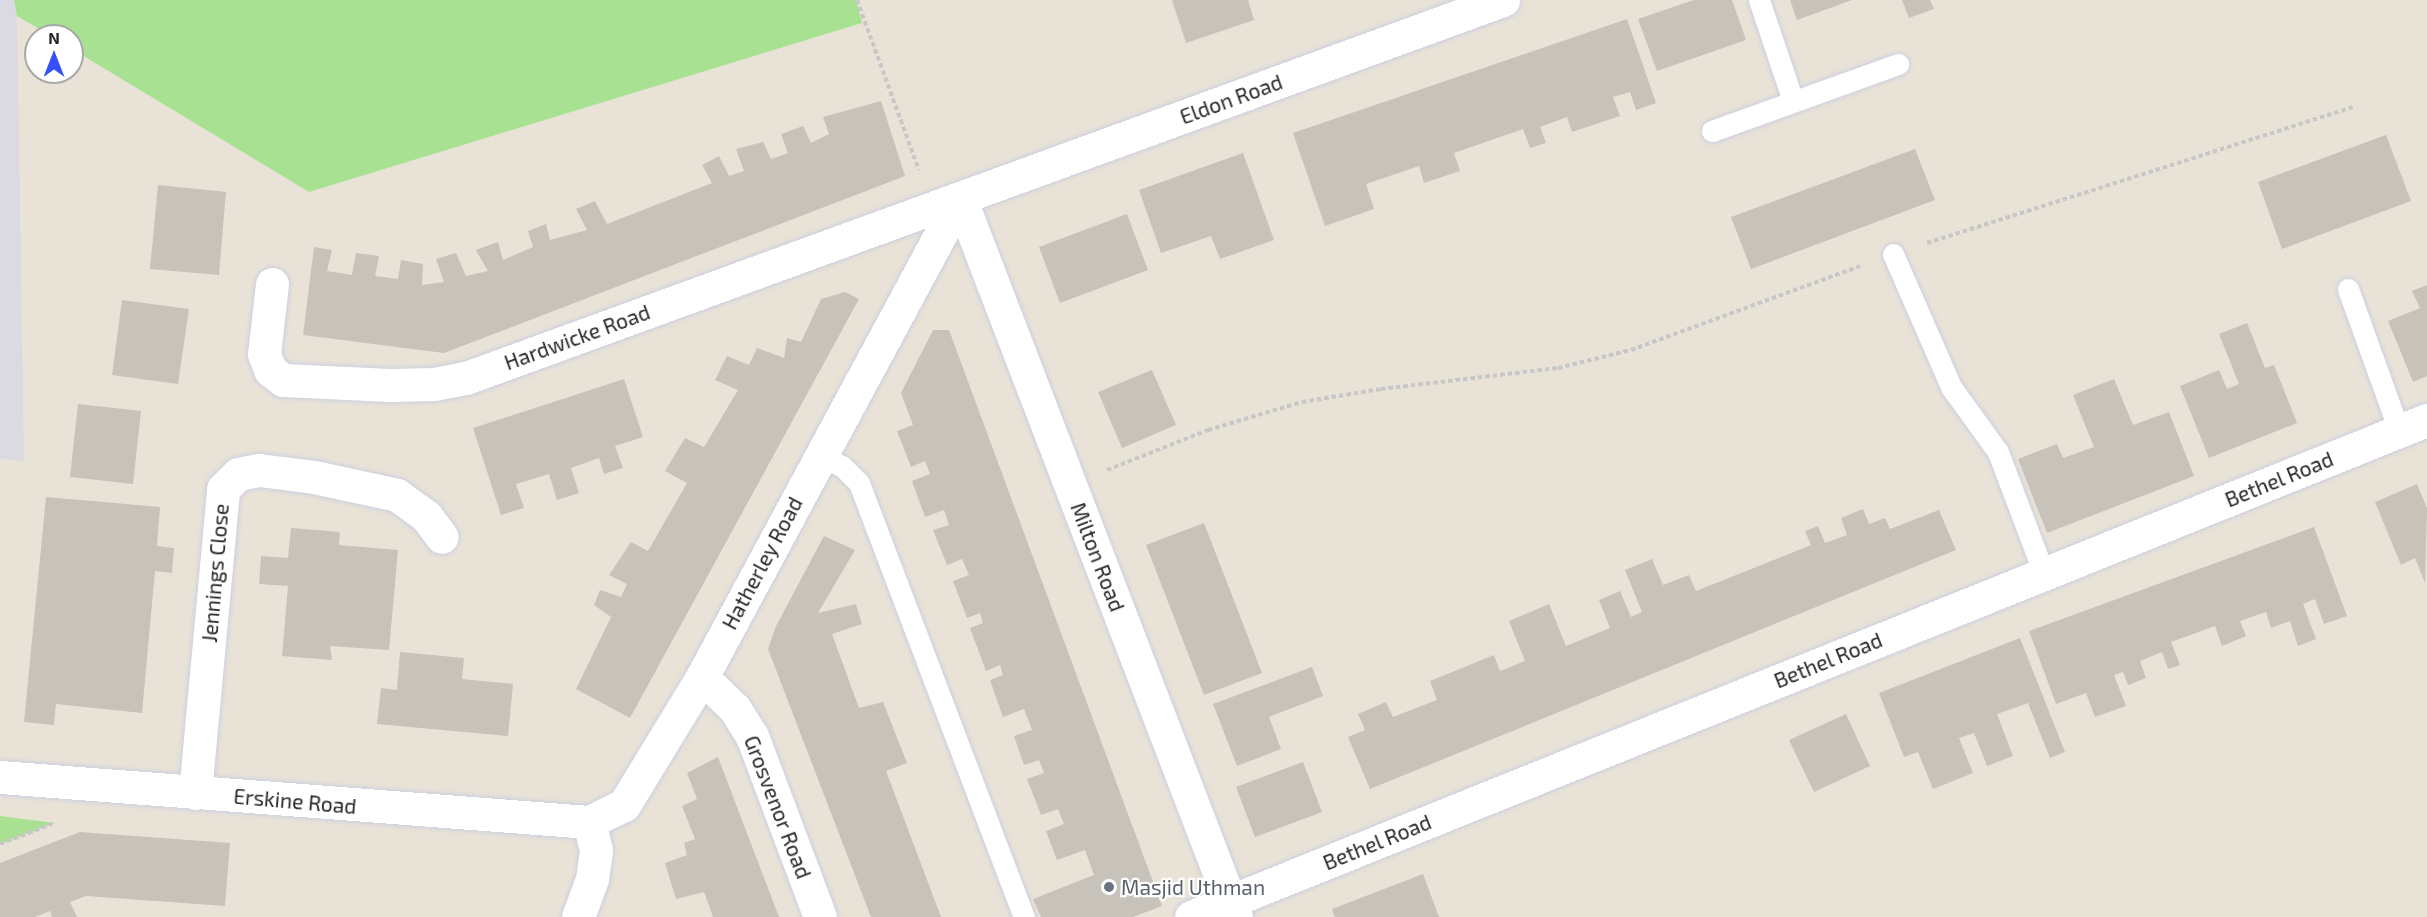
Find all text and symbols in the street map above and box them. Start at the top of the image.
north arrow [24,24,84,84]
text: N [48,28,60,47]
street label: Eldon Road [1176,69,1286,129]
street label: Hardwicke Road [501,299,653,375]
street label: Bethel Road [2221,446,2337,512]
street label: Hatherley Road [716,492,808,634]
street label: Milton Road [1066,499,1130,615]
street label: Jennings Close [196,502,234,644]
street label: Bethel Road [1770,627,1886,693]
street label: Grosvenor Road [739,732,817,882]
street label: Erskine Road [233,783,357,819]
street label: Bethel Road [1319,809,1435,875]
place label: Masjid Uthman [1121,874,1265,900]
marker: Masjid Uthman [1102,880,1116,894]

